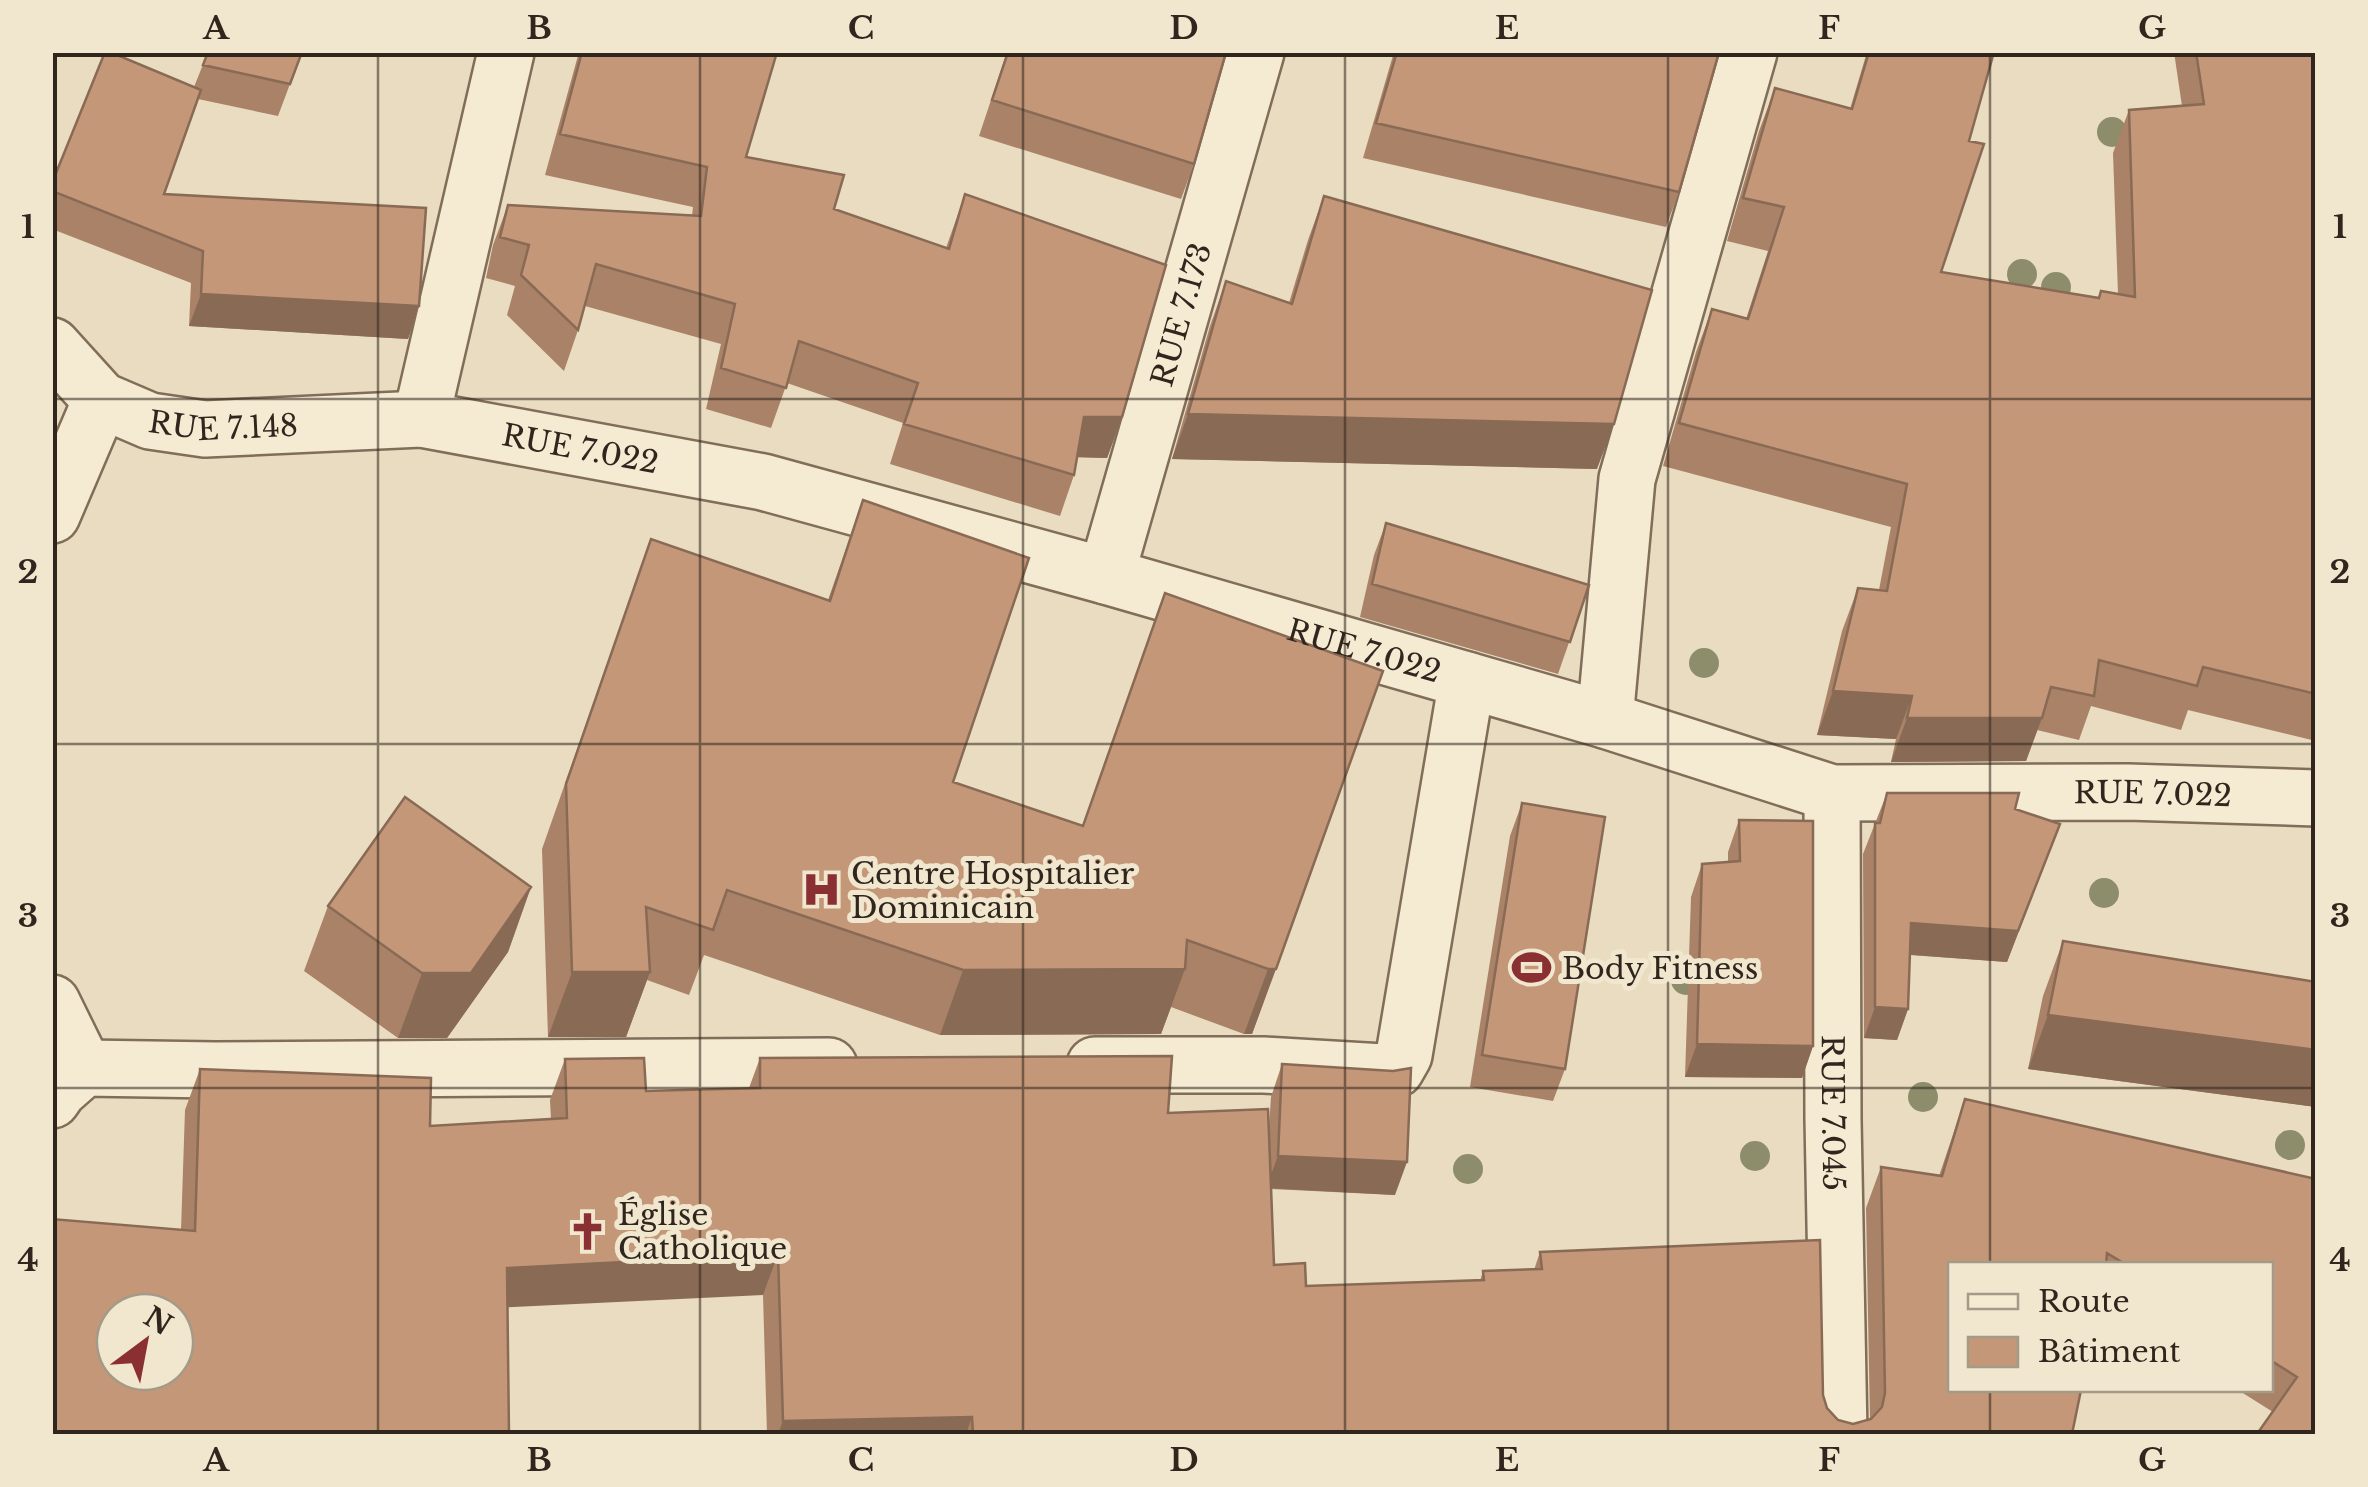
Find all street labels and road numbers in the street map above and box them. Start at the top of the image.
street label: RUE 7.173 [1143,239,1219,390]
street label: RUE 7.148 [146,403,299,448]
street label: RUE 7.022 [499,416,661,481]
street label: RUE 7.022 [1283,611,1445,690]
street label: RUE 7.022 [2074,773,2232,814]
street label: RUE 7.045 [1814,1035,1853,1191]

